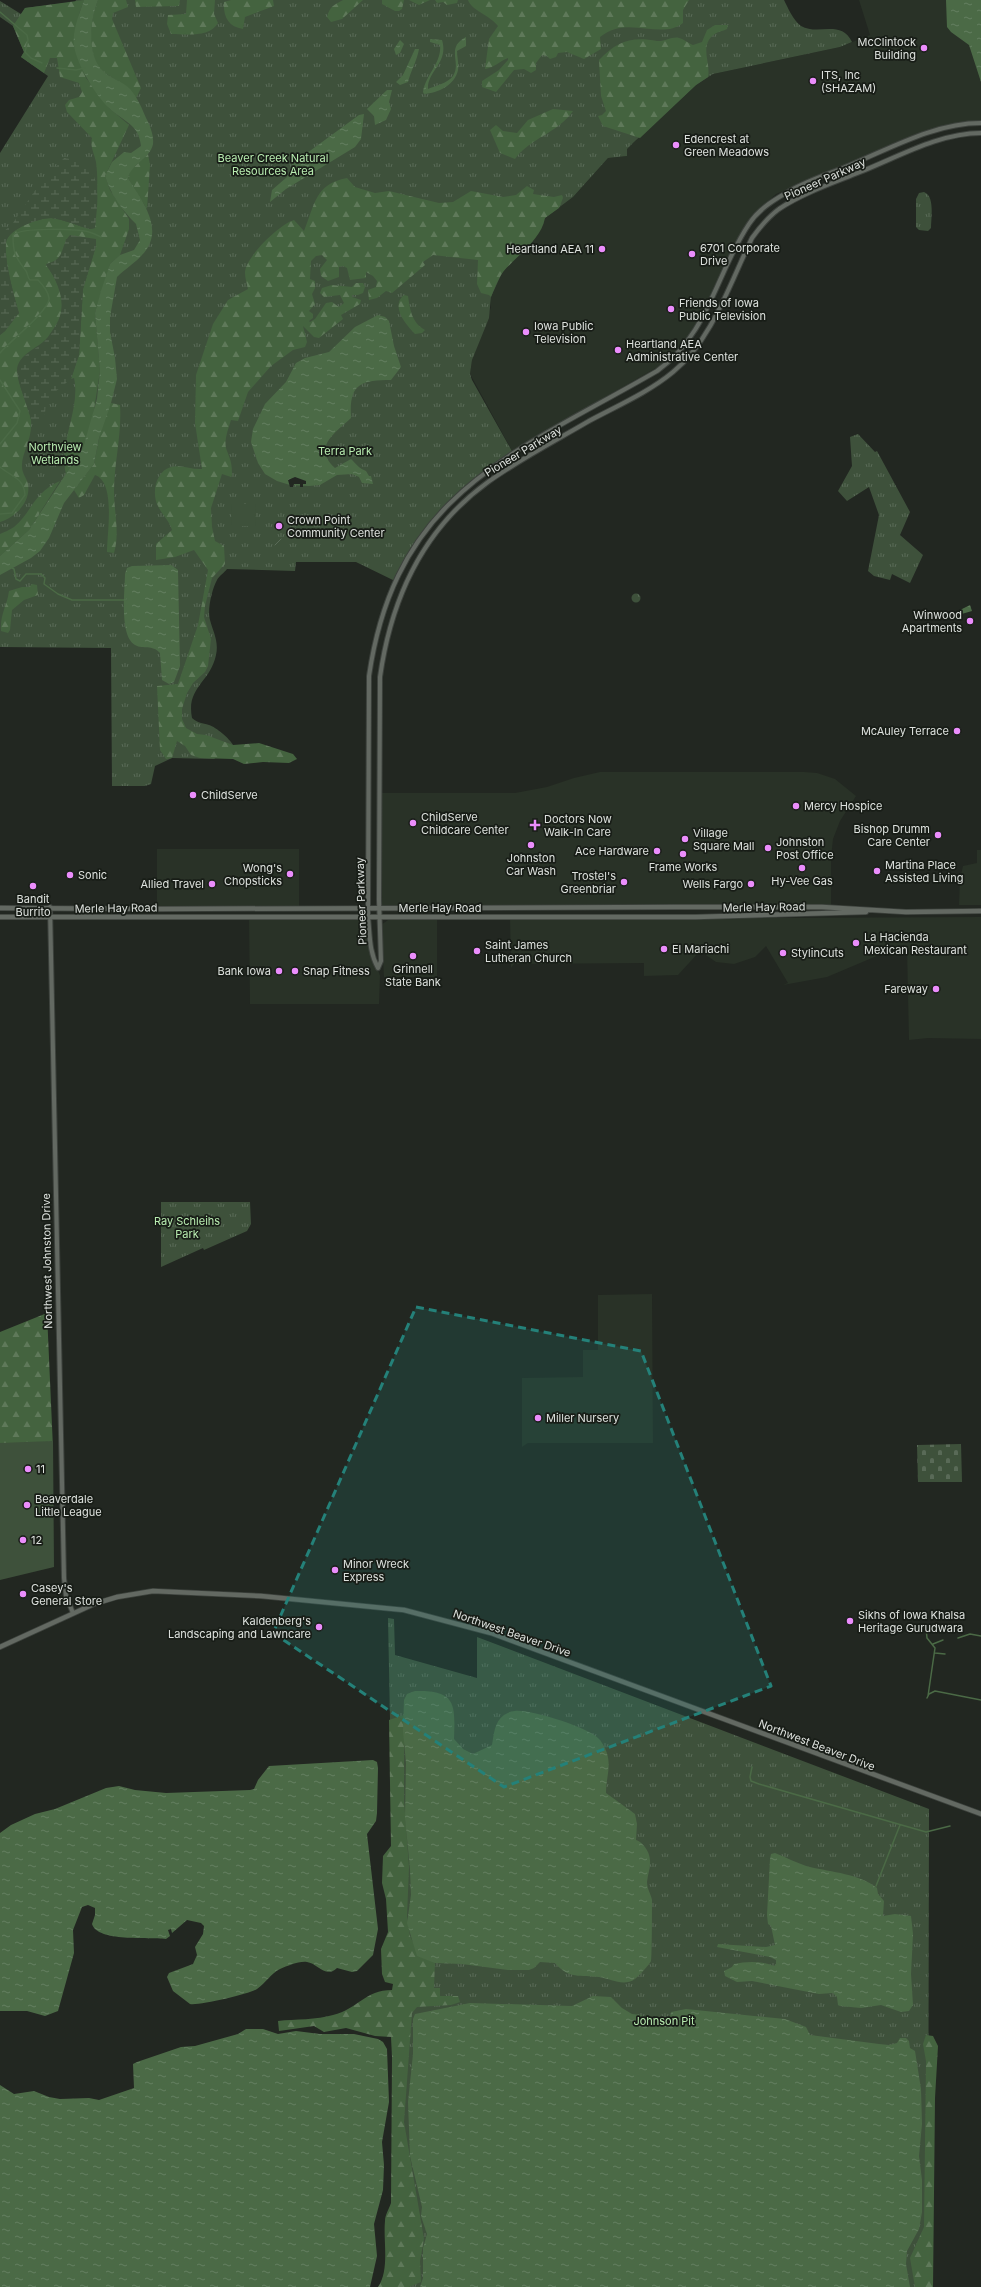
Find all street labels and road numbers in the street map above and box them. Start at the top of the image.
street label: Pioneer Parkway [782,155,868,203]
street label: Pioneer Parkway [482,422,564,480]
street label: Pioneer Parkway [352,857,370,945]
street label: Merle Hay Road [722,899,806,915]
street label: Merle Hay Road [74,900,158,916]
street label: Merle Hay Road [399,901,481,915]
street label: Northwest Johnston Drive [39,1193,55,1329]
street label: Northwest Beaver Drive [451,1606,573,1660]
street label: Northwest Beaver Drive [757,1716,877,1774]

